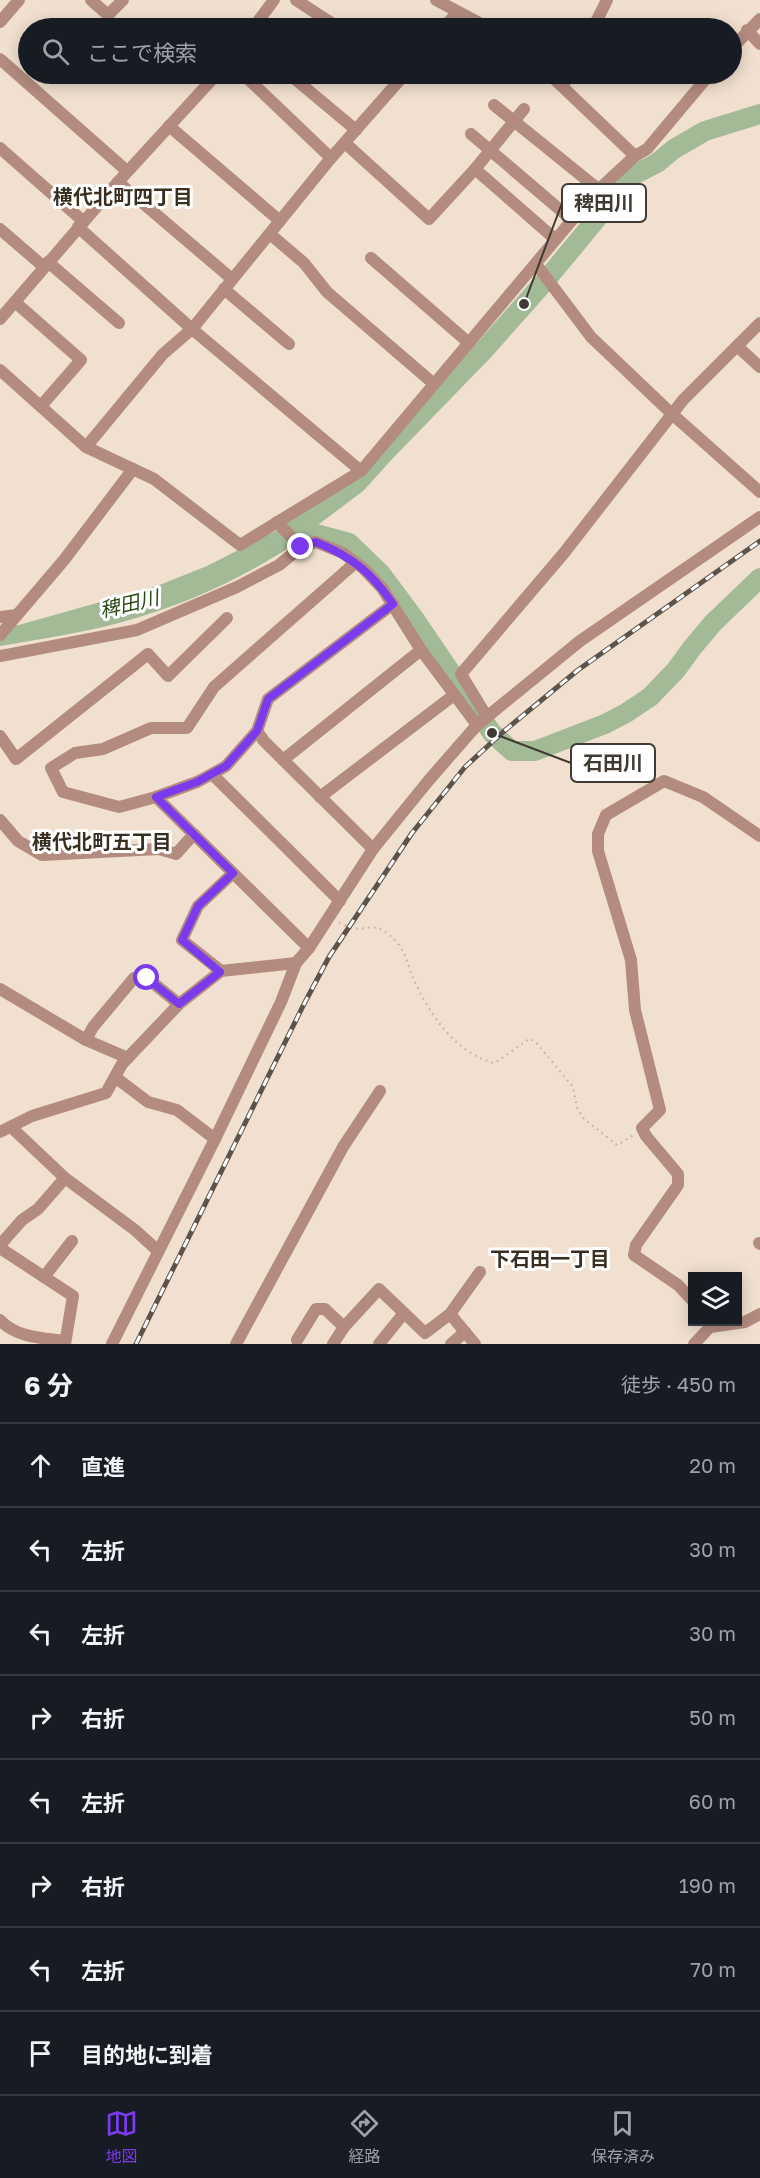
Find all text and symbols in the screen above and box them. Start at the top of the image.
search box [18,18,742,84]
icon: search [39,35,72,68]
text: ここで検索 [87,39,197,66]
district label: 横代北町四丁目 [53,184,193,208]
callout: 稗田川 [562,184,646,222]
text: 稗田川 [574,190,634,214]
route end [287,533,313,559]
water label: 稗田川 [97,584,163,621]
callout: 石田川 [571,744,655,782]
text: 石田川 [583,750,643,774]
district label: 横代北町五丁目 [32,829,172,853]
route start [133,964,159,990]
district label: 下石田一丁目 [490,1246,610,1270]
map controls [688,1272,742,1326]
button: layers [688,1272,742,1326]
text: 6 分 [24,1370,73,1401]
text: 徒歩 · 450 m [621,1372,736,1396]
icon: ahead [24,1449,57,1482]
text: 直進 [81,1453,125,1480]
text: 20 m [689,1453,736,1477]
icon: left [24,1533,57,1566]
text: 左折 [81,1537,125,1564]
text: 30 m [689,1537,736,1561]
icon: left [24,1617,57,1650]
text: 左折 [81,1621,125,1648]
text: 30 m [689,1621,736,1645]
icon: right [24,1701,57,1734]
text: 右折 [81,1705,125,1732]
text: 50 m [689,1705,736,1729]
icon: left [24,1785,57,1818]
text: 左折 [81,1789,125,1816]
text: 60 m [689,1789,736,1813]
icon: right [24,1869,57,1902]
text: 右折 [81,1873,125,1900]
text: 190 m [679,1873,736,1897]
icon: left [24,1953,57,1986]
text: 左折 [81,1957,125,1984]
text: 70 m [690,1957,736,1981]
icon: arrive [24,2037,57,2070]
text: 目的地に到着 [81,2041,213,2068]
tab: 地図 [105,2107,138,2167]
tab: 経路 [348,2107,381,2167]
tab: 保存済み [591,2107,655,2167]

